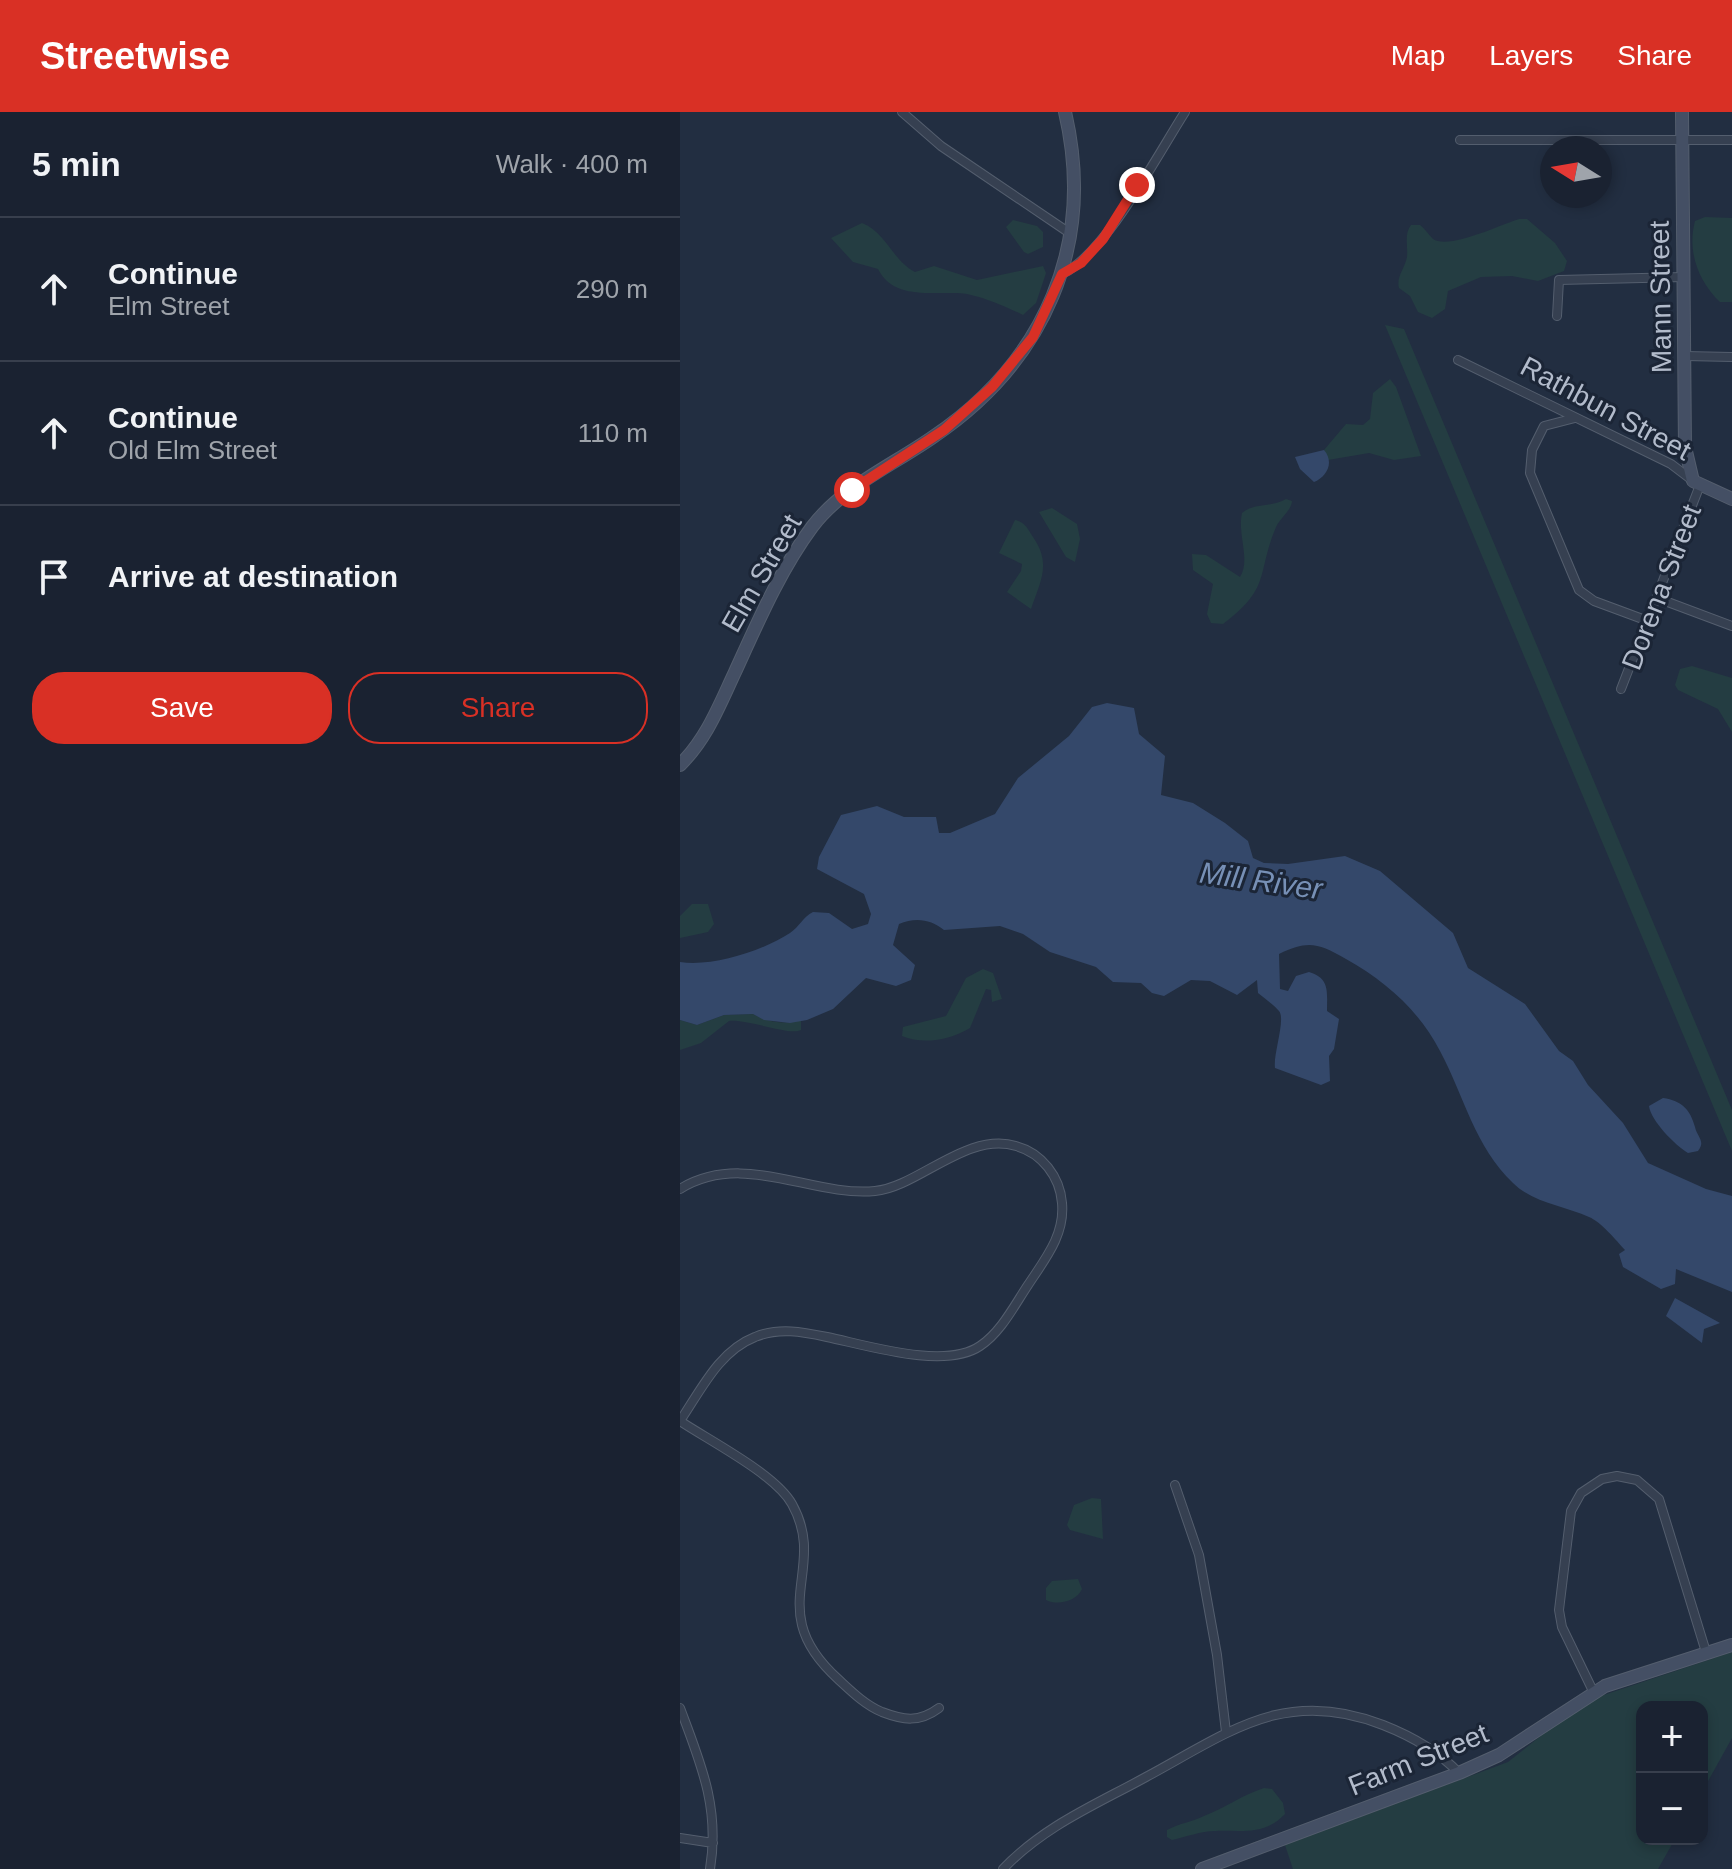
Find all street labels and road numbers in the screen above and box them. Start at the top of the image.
street label: Mann Street [1644,220,1677,374]
street label: Rathbun Street [1515,351,1696,466]
street label: Dorena Street [1616,500,1707,674]
street label: Elm Street [715,509,808,638]
street label: Farm Street [1344,1717,1493,1802]

